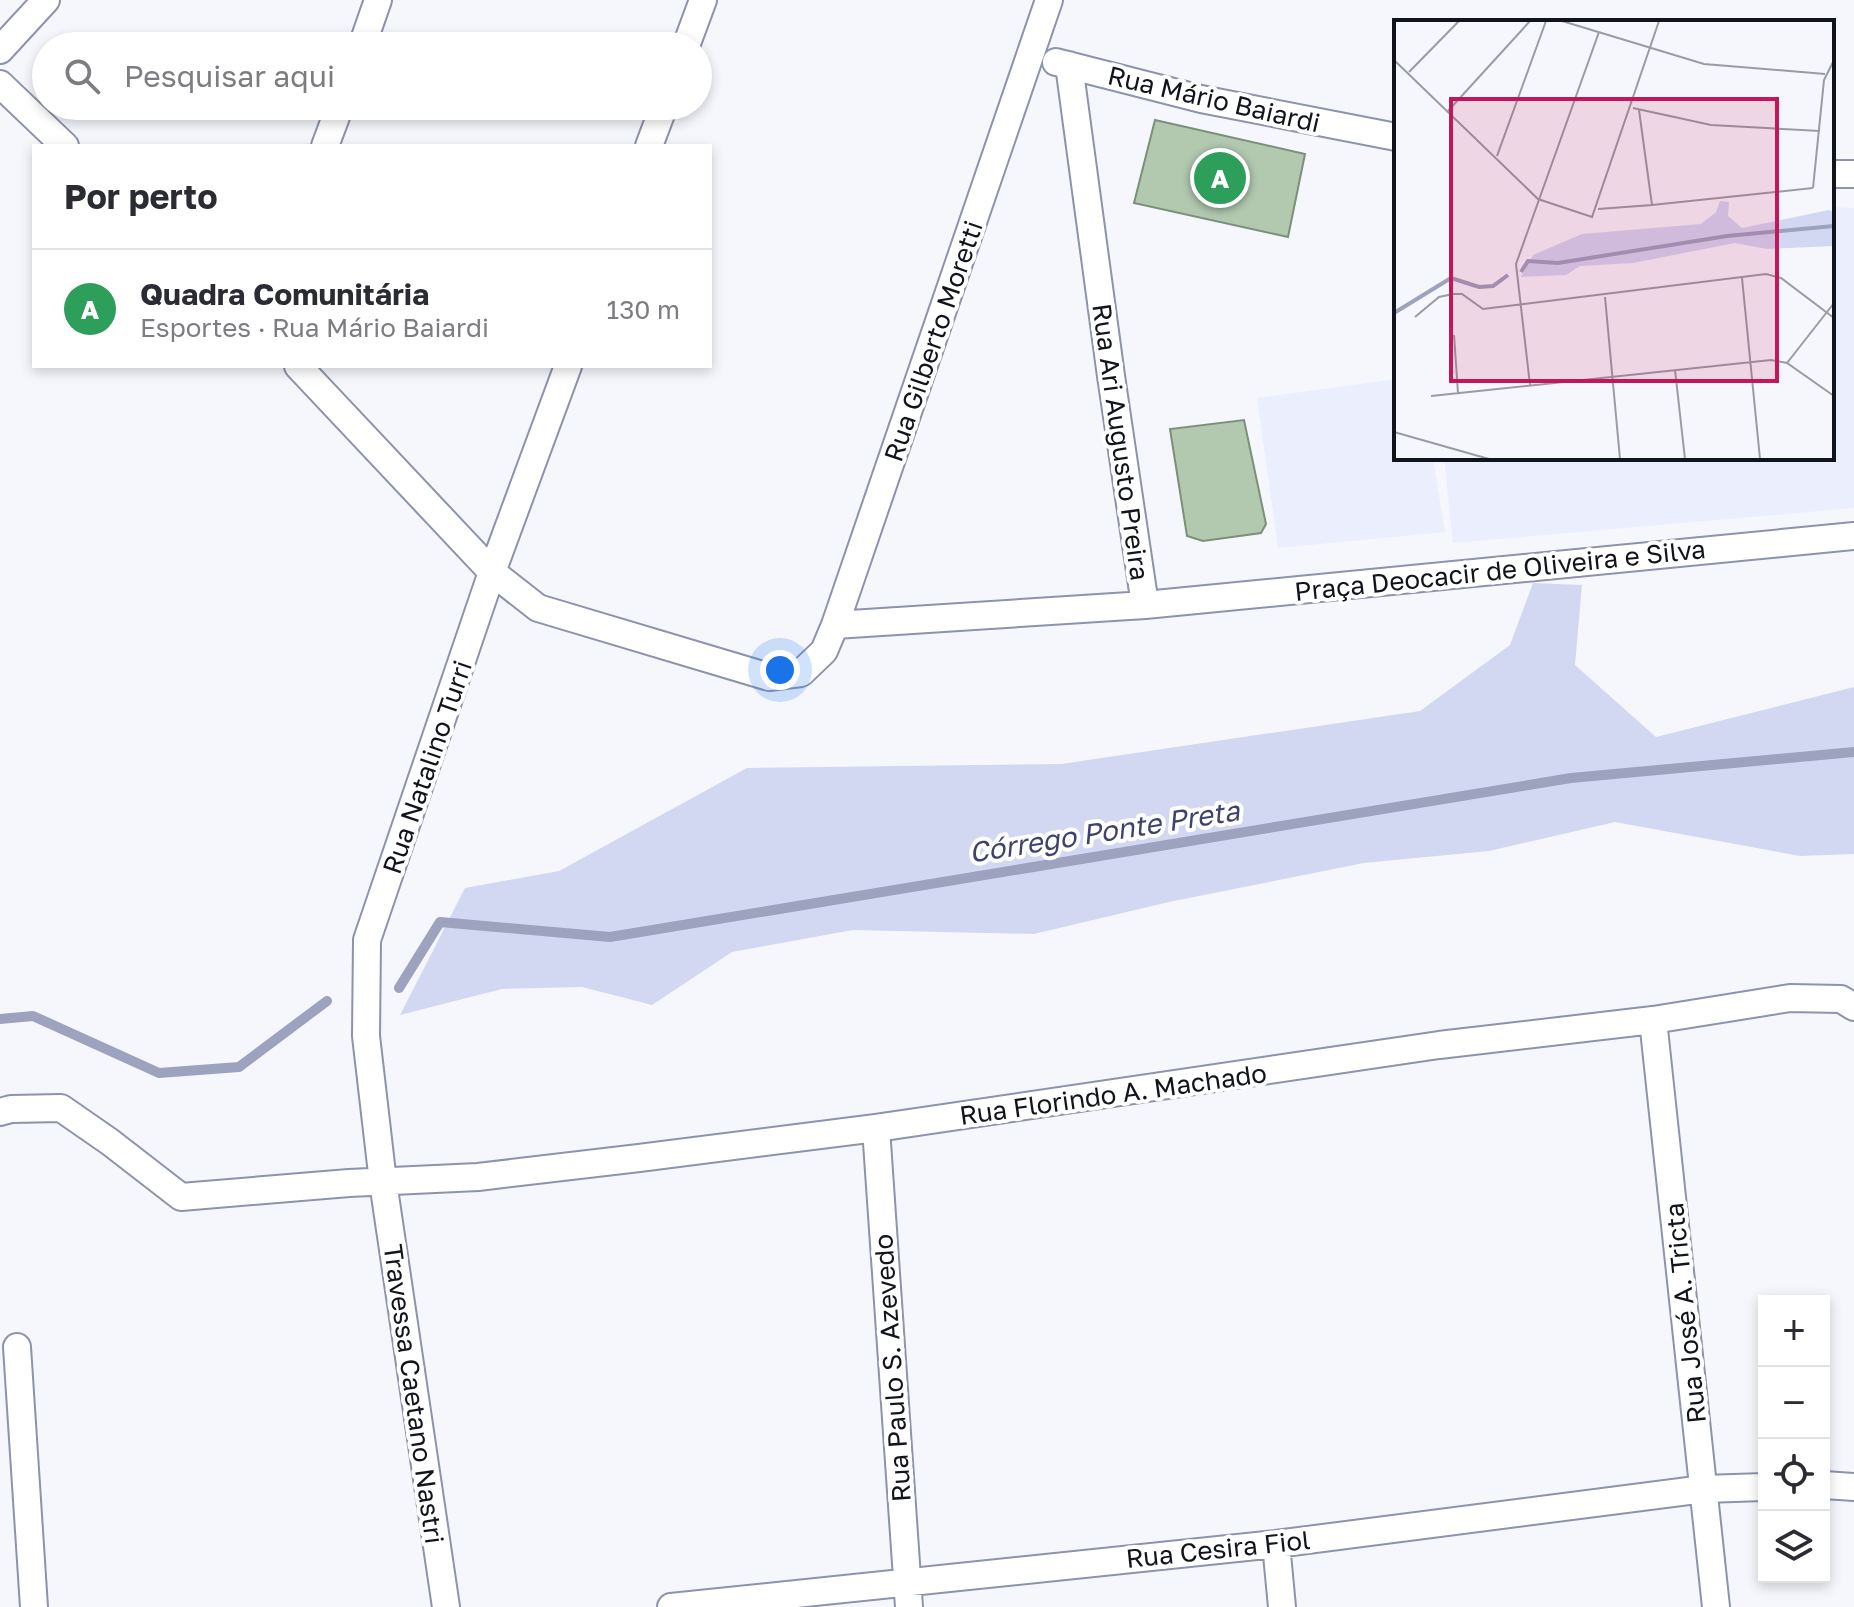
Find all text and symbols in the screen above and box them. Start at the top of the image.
inset map [1394,20,1834,460]
search box [32,32,712,120]
icon: search [60,54,104,98]
text: Pesquisar aqui [124,58,335,94]
street label: Rua Mário Baiardi [1105,59,1323,139]
pin: A [1194,148,1246,208]
text: Por perto [64,176,218,216]
street label: Rua Gilberto Moretti [877,217,989,465]
text: Quadra Comunitária [140,276,429,312]
text: A [81,294,99,325]
text: 130 m [607,294,680,325]
street label: Rua Ari Augusto Preira [1086,302,1156,582]
text: Esportes · Rua Mário Baiardi [140,312,489,343]
street label: Praça Deocacir de Oliveira e Silva [1293,533,1707,607]
your location [760,650,800,690]
street label: Rua Natalino Turri [376,656,478,878]
water label: Córrego Ponte Preta [967,793,1243,869]
street label: Rua Florindo A. Machado [957,1057,1269,1131]
street label: Rua José A. Tricta [1658,1201,1712,1425]
street label: Rua Paulo S. Azevedo [867,1233,917,1503]
street label: Travessa Caetano Nastri [378,1242,450,1546]
map controls [1758,1295,1830,1583]
button: + [1758,1295,1830,1367]
button: − [1758,1367,1830,1439]
button: locate [1758,1439,1830,1511]
button: layers [1758,1511,1830,1583]
street label: Rua Cesira Fiol [1124,1524,1312,1574]

